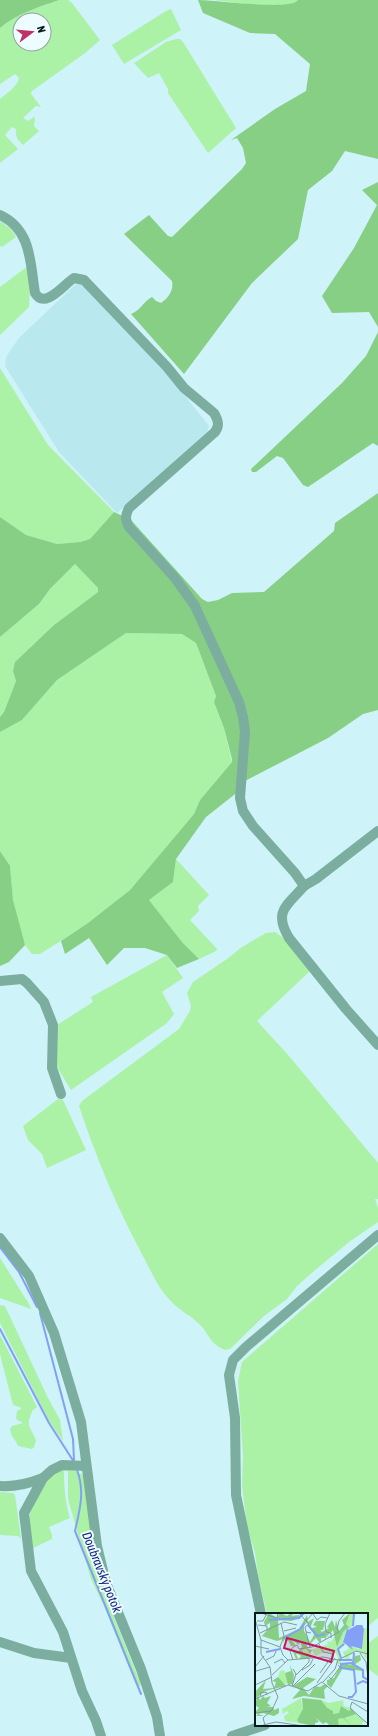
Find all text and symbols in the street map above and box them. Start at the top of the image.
north arrow [12,12,52,52]
text: N [35,24,48,34]
water label: Doubravský potok [79,1529,125,1615]
inset map [255,1613,368,1726]

